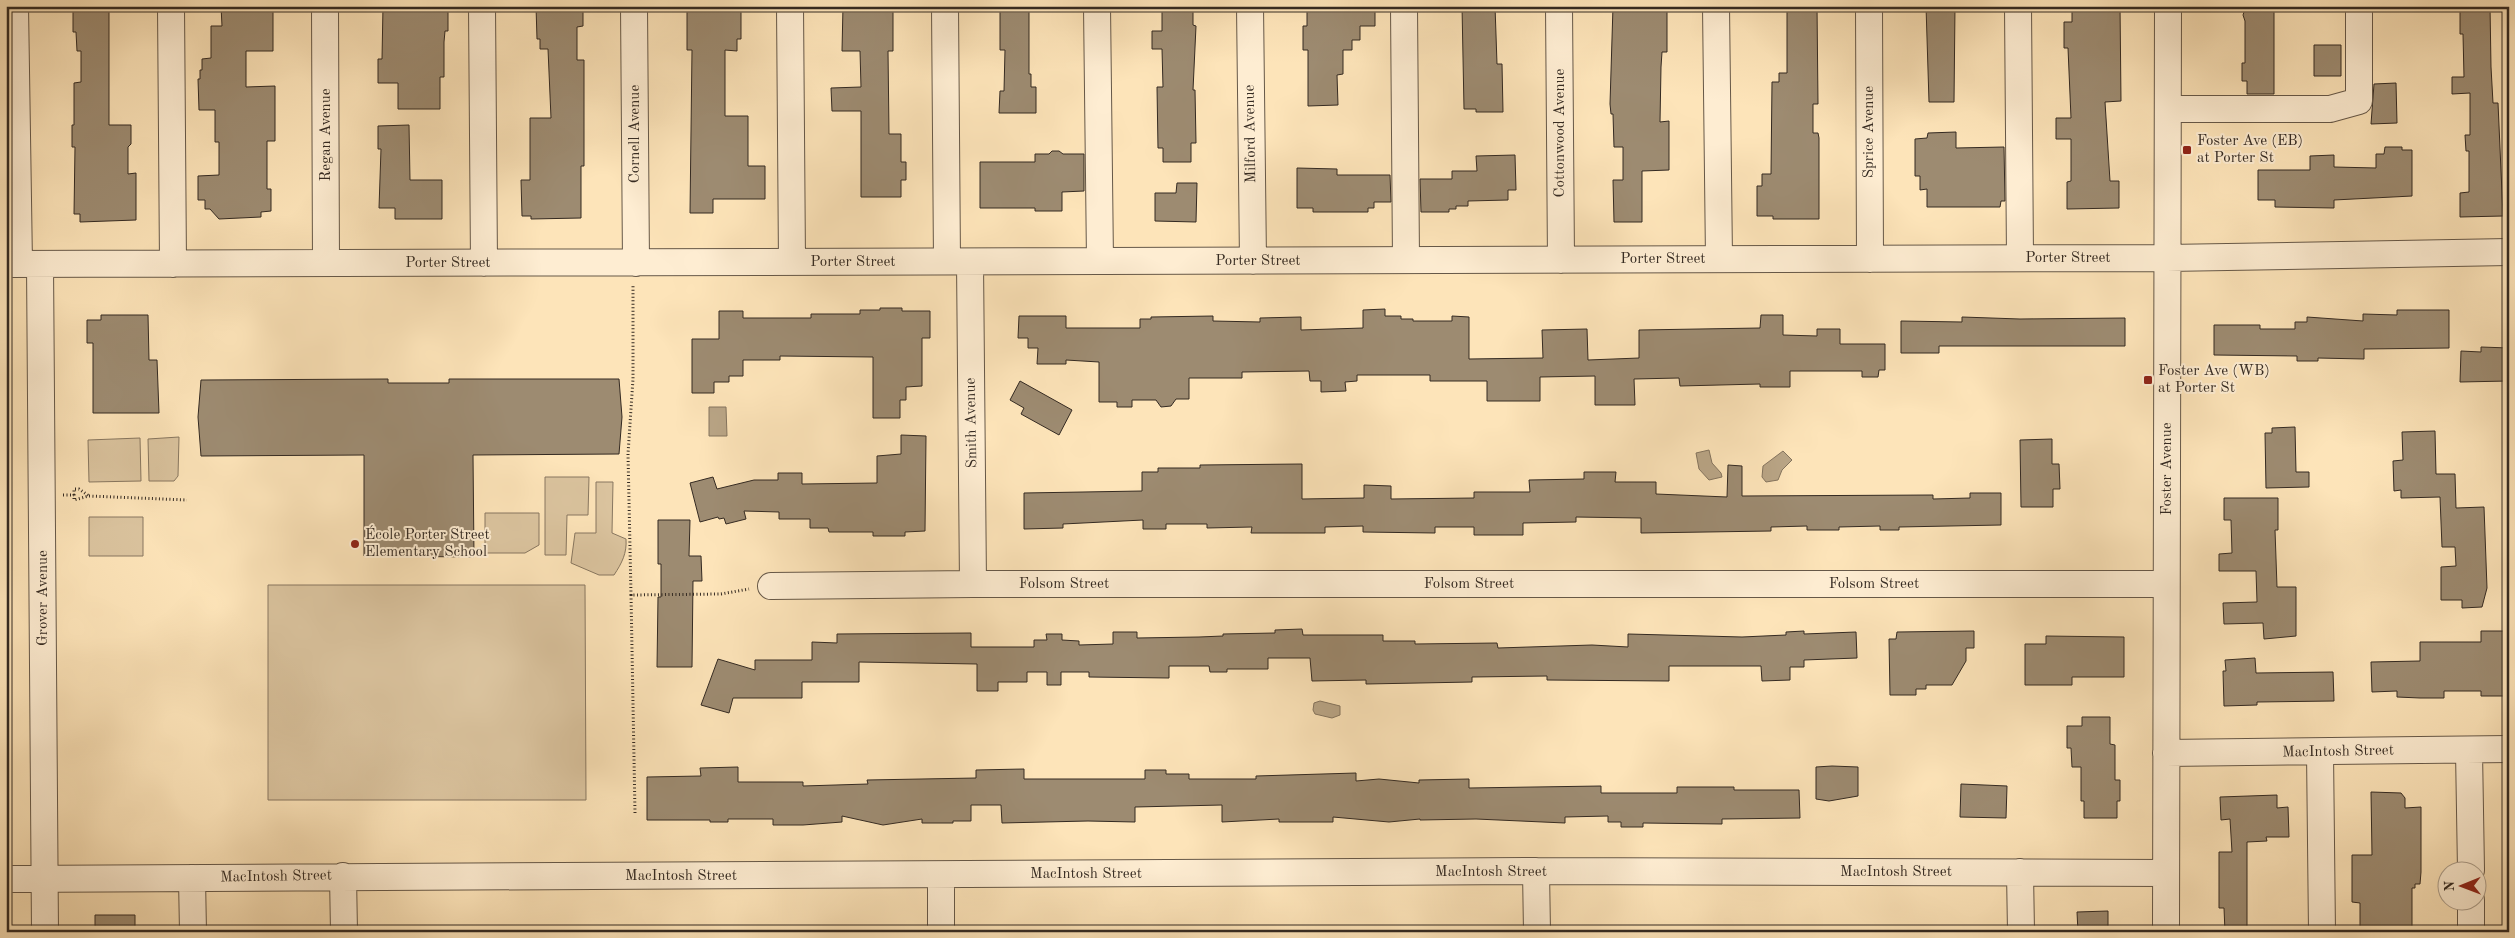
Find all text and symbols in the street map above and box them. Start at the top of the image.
street label: Cottonwood Avenue [1553,68,1568,198]
street label: Milford Avenue [1243,84,1259,184]
street label: Cornell Avenue [628,85,643,183]
street label: Sprice Avenue [1862,86,1877,178]
street label: Regan Avenue [319,88,334,182]
place label: Foster Ave (EB) at Porter St [2197,134,2303,166]
marker: Foster Ave (EB) at Porter St [2181,144,2193,156]
street label: Porter Street [2025,251,2111,266]
street label: Porter Street [1620,252,1706,267]
street label: Porter Street [1215,254,1301,269]
street label: Porter Street [810,255,896,270]
street label: Porter Street [405,256,491,271]
place label: Foster Ave (WB) at Porter St [2158,364,2270,396]
marker: Foster Ave (WB) at Porter St [2142,374,2154,386]
street label: Smith Avenue [964,378,980,468]
street label: Foster Avenue [2160,422,2175,516]
place label: École Porter Street Elementary School [365,525,490,560]
marker: École Porter Street Elementary School [349,538,361,550]
street label: Grover Avenue [36,550,51,646]
street label: Folsom Street [1019,577,1109,592]
street label: Folsom Street [1424,577,1514,592]
street label: Folsom Street [1829,577,1919,592]
street label: MacIntosh Street [2282,744,2394,760]
north arrow [2438,860,2488,910]
street label: MacIntosh Street [1435,865,1547,880]
street label: MacIntosh Street [1840,865,1952,880]
street label: MacIntosh Street [1030,867,1142,882]
street label: MacIntosh Street [220,869,332,885]
street label: MacIntosh Street [625,869,737,884]
text: N [2443,880,2457,892]

